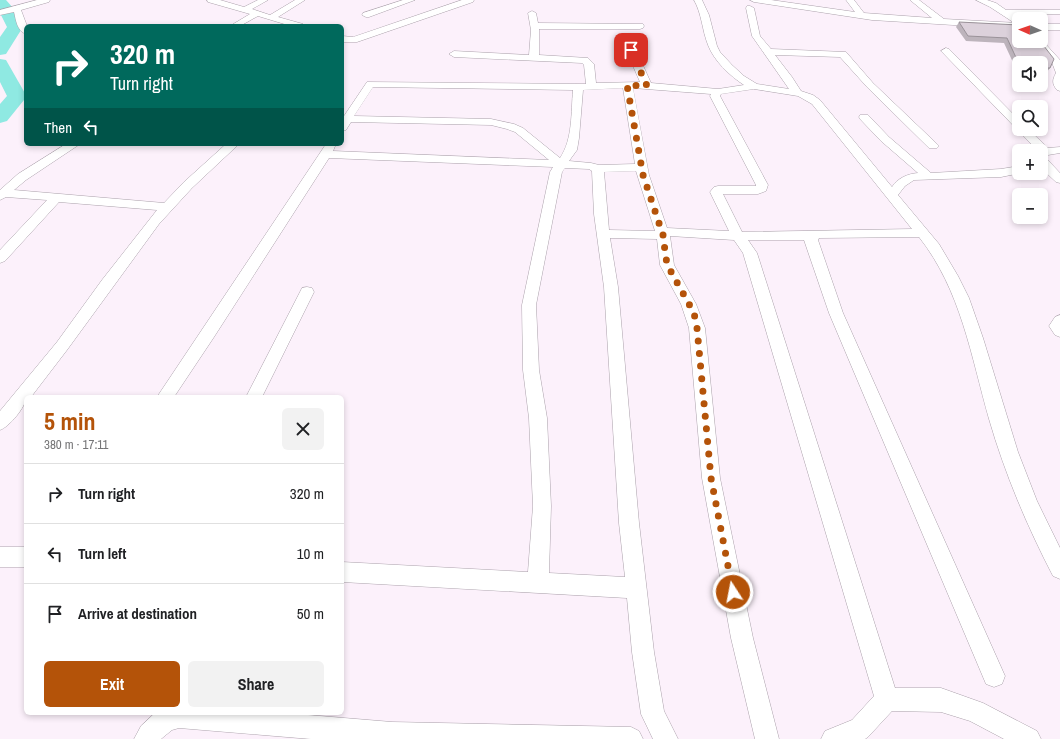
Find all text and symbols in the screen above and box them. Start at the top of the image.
north arrow [1012,12,1048,48]
map controls [1012,12,1048,224]
pin [614,33,648,67]
text: 320 m [110,35,175,73]
icon: arrive [620,39,642,61]
icon: right [44,40,96,92]
button: sound [1012,56,1048,92]
text: Turn right [110,71,173,96]
button: search [1012,100,1048,136]
icon: left [80,116,102,138]
text: Then [44,117,72,138]
button: + [1012,144,1048,180]
button: − [1012,188,1048,224]
text: 5 min [44,405,95,437]
button: close [282,408,324,450]
text: 380 m · 17:11 [44,436,108,453]
icon: right [44,483,66,505]
text: Turn right [78,483,135,504]
text: 320 m [290,483,324,504]
icon: left [44,543,66,565]
text: Turn left [78,543,126,564]
text: 10 m [297,543,324,564]
position arrow [712,571,754,613]
icon: arrive [44,603,66,625]
text: Arrive at destination [78,603,197,624]
text: 50 m [297,603,324,624]
button: Exit [44,661,180,707]
button: Share [188,661,324,707]

